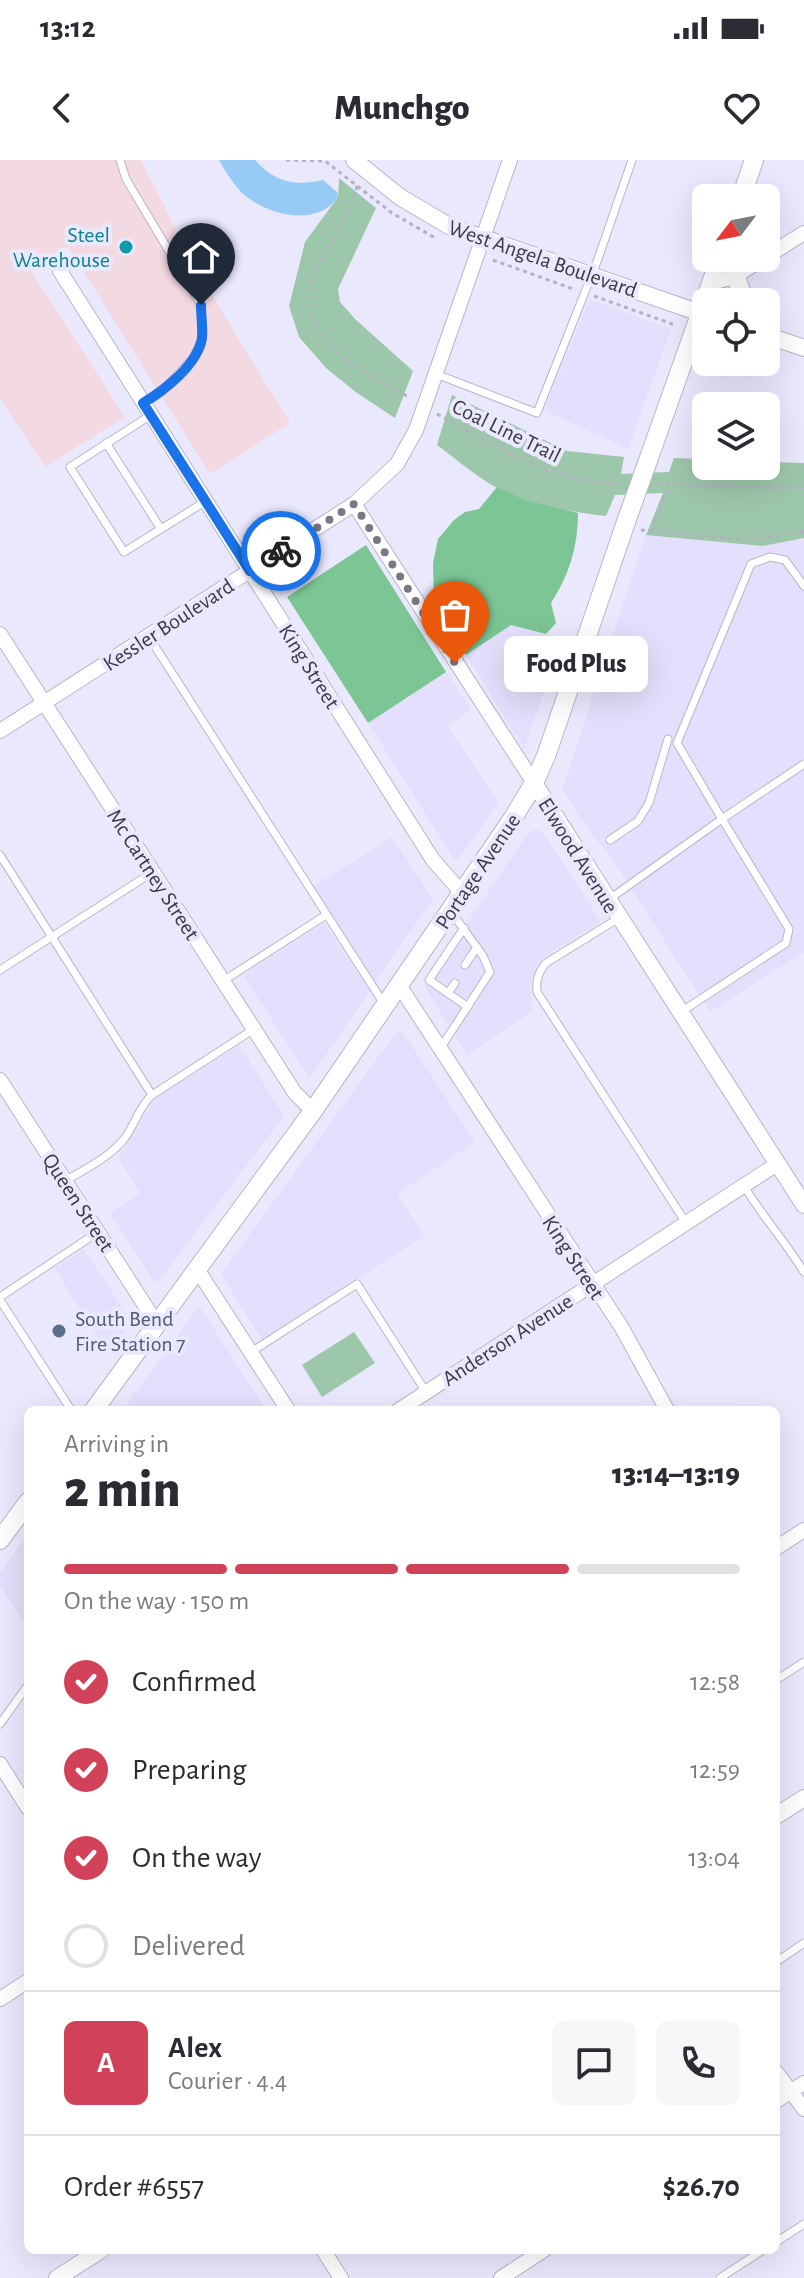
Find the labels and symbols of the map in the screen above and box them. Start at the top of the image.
north arrow [692,184,780,272]
street label: West Angela Boulevard [445,216,640,302]
pin [167,223,235,305]
place label: Steel Warehouse [13,224,110,271]
marker: Steel Warehouse [117,238,135,256]
street label: Coal Line Trail [449,395,564,467]
courier [241,511,321,591]
street label: Kessler Boulevard [99,575,238,675]
pin [421,581,489,663]
street label: King Street [275,620,344,713]
callout: Food Plus [503,635,647,691]
street label: Elwood Avenue [534,794,622,917]
street label: Mc Cartney Street [103,805,203,944]
street label: Portage Avenue [431,810,524,933]
street label: Queen Street [38,1149,118,1256]
street label: King Street [538,1212,608,1303]
street label: Anderson Avenue [439,1290,577,1390]
place label: South Bend Fire Station 7 [75,1308,185,1355]
marker: South Bend Fire Station 7 [50,1322,68,1340]

